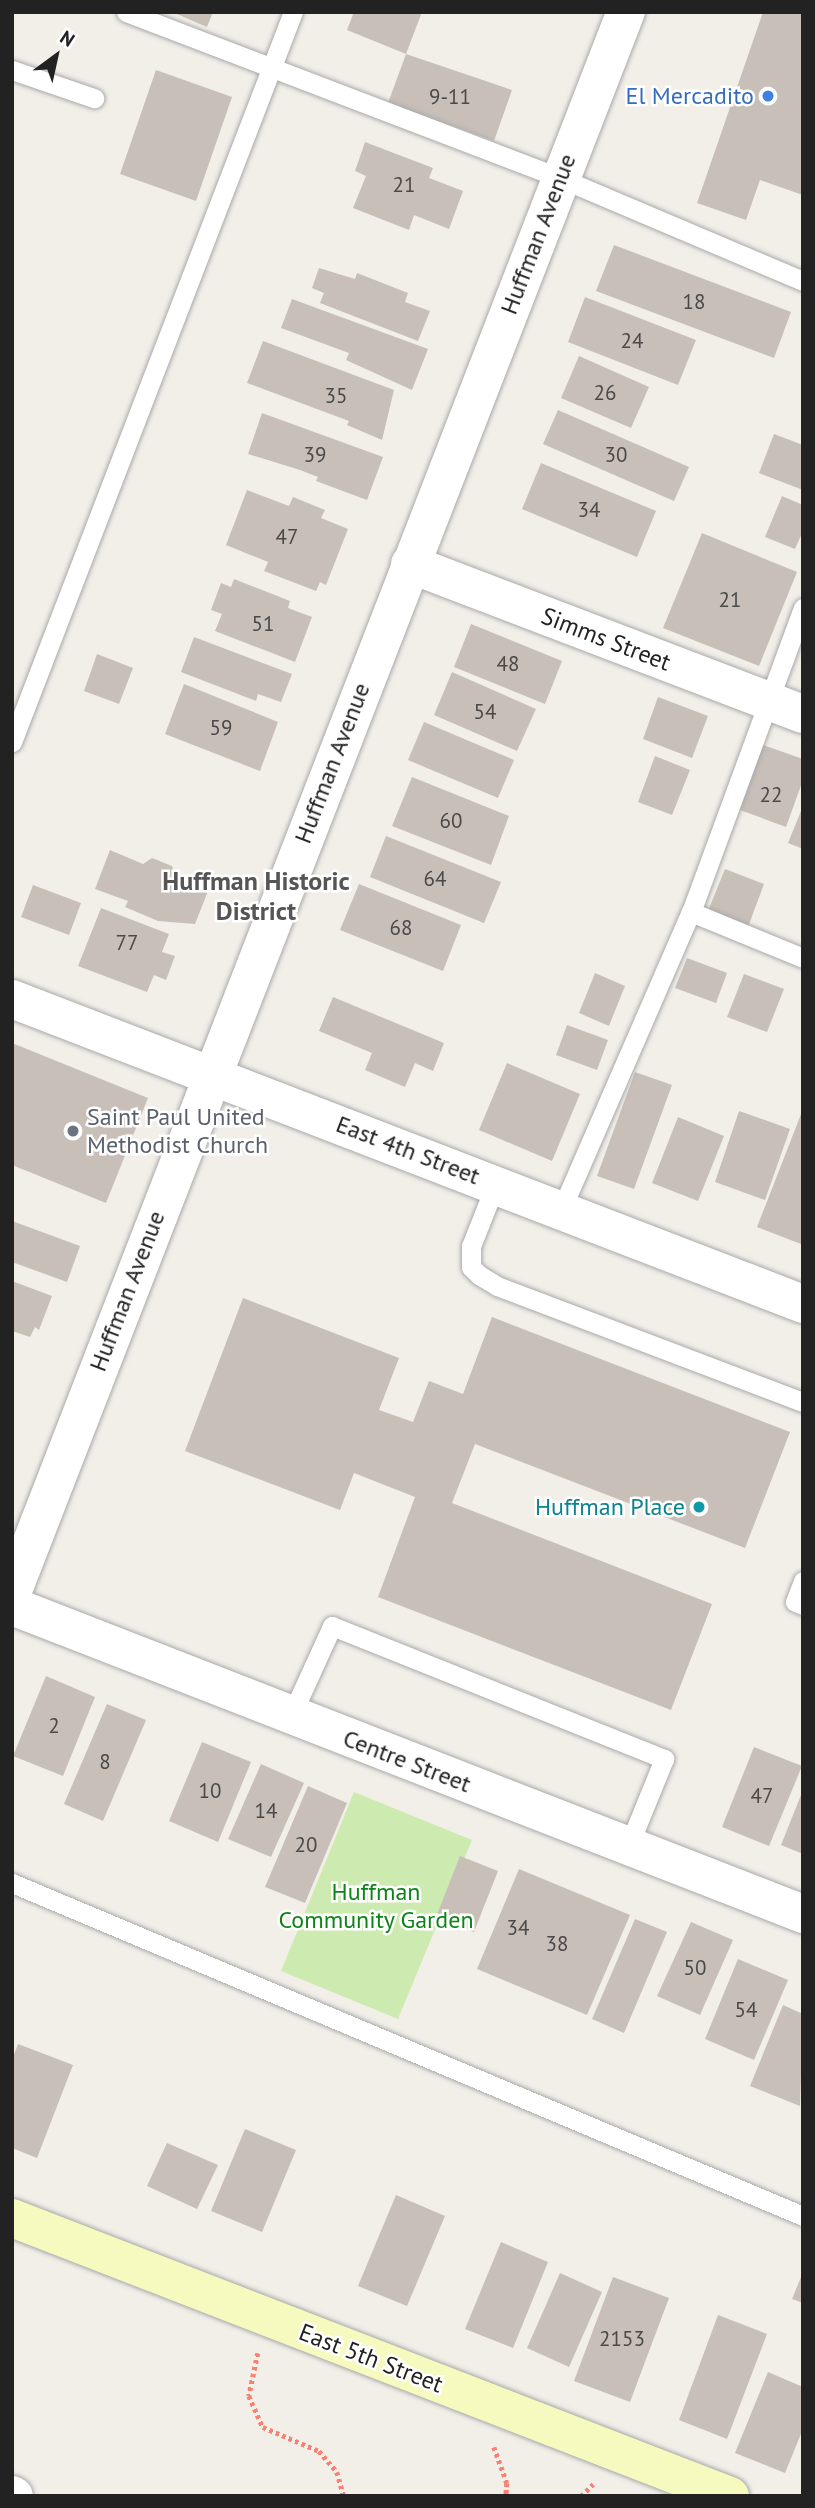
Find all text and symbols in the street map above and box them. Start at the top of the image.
north arrow [21,21,91,91]
text: N [56,25,79,52]
place label: El Mercadito [626,82,754,110]
house number: 9-11 [429,84,471,110]
marker: El Mercadito [760,88,776,104]
street label: Huffman Avenue [494,149,582,319]
house number: 21 [393,172,415,198]
house number: 18 [683,289,705,315]
house number: 24 [621,328,643,354]
house number: 26 [594,380,616,406]
house number: 35 [325,383,347,409]
house number: 39 [304,442,326,468]
house number: 30 [605,442,627,468]
house number: 34 [578,497,600,523]
house number: 47 [276,524,298,550]
house number: 21 [719,587,741,613]
street label: Simms Street [537,601,675,677]
house number: 51 [252,611,274,637]
house number: 48 [497,651,519,677]
street label: Huffman Avenue [288,678,376,848]
house number: 54 [474,699,496,725]
house number: 59 [210,715,232,741]
house number: 22 [760,782,782,808]
house number: 60 [440,808,462,834]
district label: Huffman Historic District [162,865,350,926]
house number: 64 [424,866,446,892]
house number: 68 [390,915,412,941]
house number: 77 [116,930,138,956]
place label: Saint Paul United Methodist Church [87,1103,268,1159]
street label: East 4th Street [332,1109,484,1191]
marker: Saint Paul United Methodist Church [65,1123,81,1139]
street label: Huffman Avenue [83,1206,171,1376]
place label: Huffman Place [535,1493,685,1521]
marker: Huffman Place [691,1499,707,1515]
house number: 2 [48,1713,60,1739]
street label: Centre Street [339,1723,475,1799]
house number: 8 [99,1749,111,1775]
house number: 10 [199,1778,221,1804]
house number: 47 [751,1783,773,1809]
house number: 14 [255,1798,277,1824]
house number: 20 [295,1832,317,1858]
park label: Huffman Community Garden [278,1878,474,1934]
house number: 34 [507,1915,529,1941]
house number: 38 [546,1931,568,1957]
house number: 50 [684,1955,706,1981]
house number: 54 [735,1997,757,2023]
street label: East 5th Street [295,2317,447,2399]
house number: 2153 [599,2326,645,2352]

